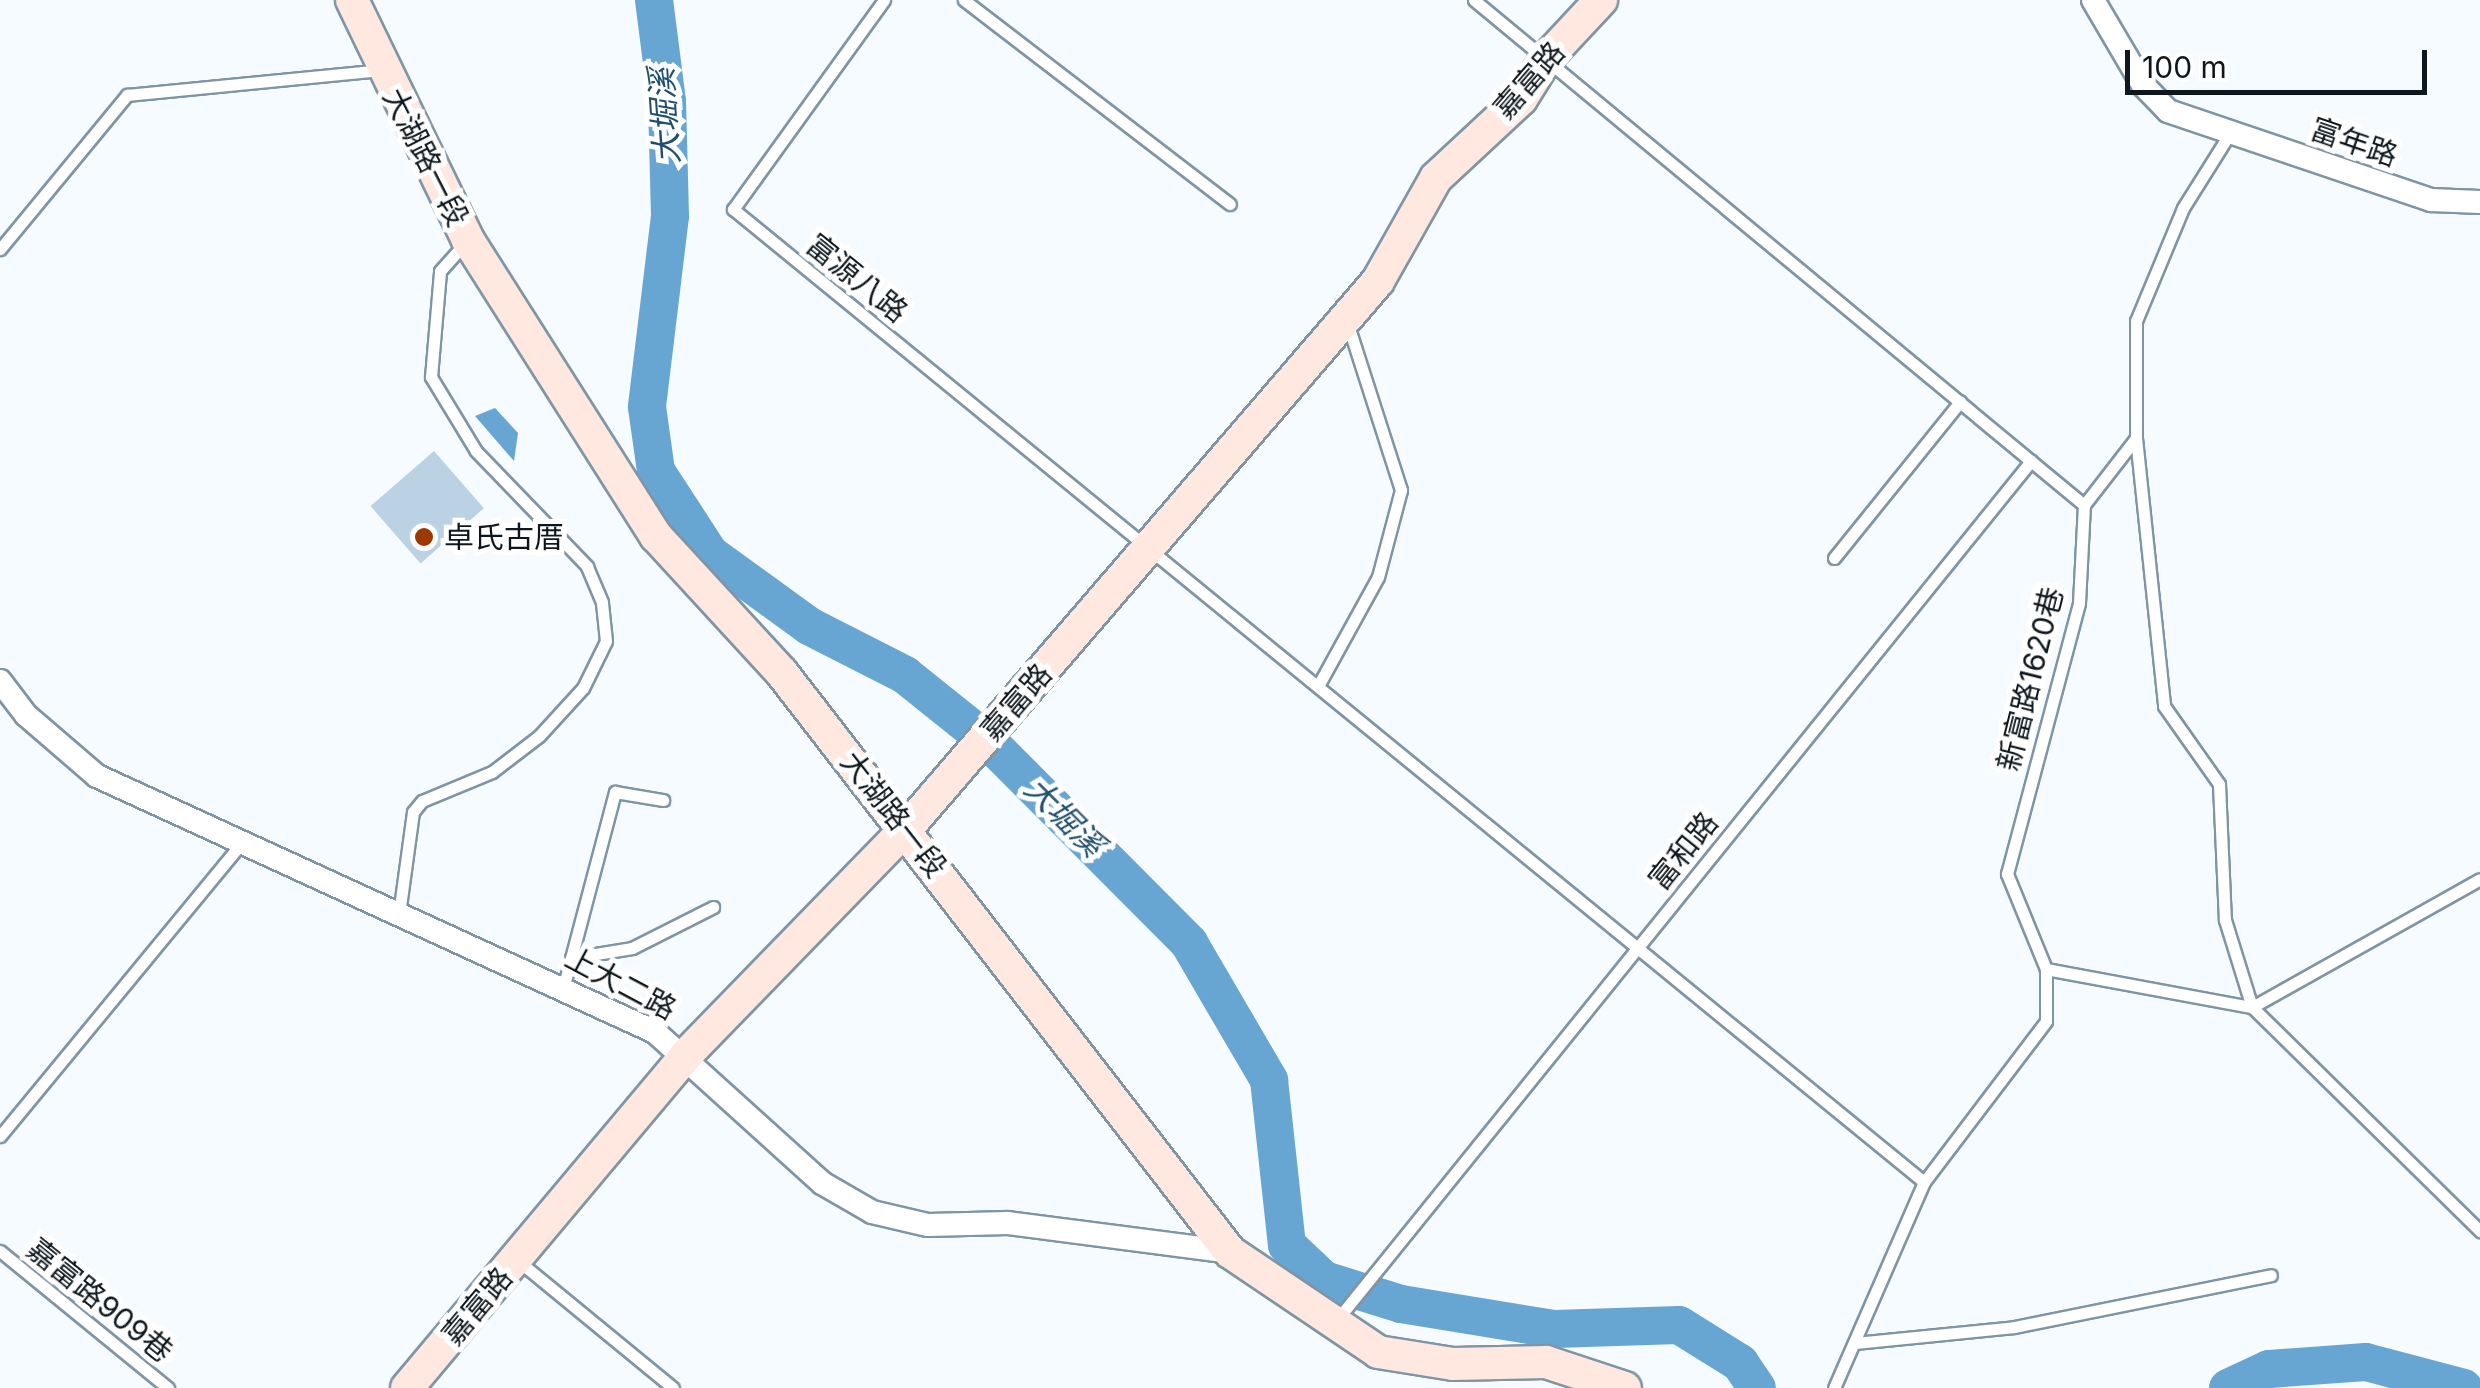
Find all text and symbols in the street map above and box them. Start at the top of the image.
scale bar [2130,30,2432,92]
street label: 嘉富路 [1486,34,1572,126]
text: 100 m [2142,49,2227,85]
water label: 大堀溪 [642,67,688,165]
street label: 大湖路一段 [376,82,476,232]
street label: 富年路 [2306,110,2402,174]
street label: 富源八路 [799,226,915,330]
place label: 卓氏古厝 [444,519,564,555]
marker: 卓氏古厝 [413,526,435,548]
street label: 新富路1620巷 [1990,583,2070,775]
street label: 嘉富路 [973,656,1059,748]
street label: 大湖路一段 [834,744,954,884]
water label: 大堀溪 [1016,769,1112,865]
street label: 富和路 [1641,805,1725,897]
street label: 上大二路 [560,939,682,1027]
street label: 嘉富路909巷 [20,1231,180,1369]
street label: 嘉富路 [434,1260,520,1352]

